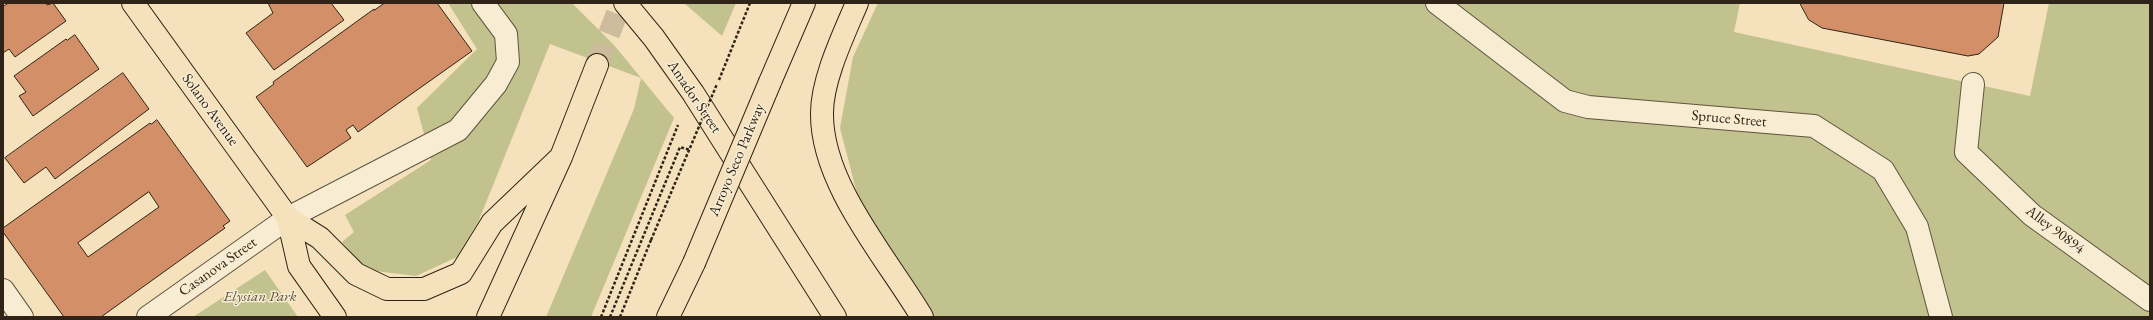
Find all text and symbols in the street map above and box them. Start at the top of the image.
street label: Amador Street [663,57,725,137]
street label: Solano Avenue [178,70,242,150]
street label: Arroyo Seco Parkway [705,101,769,219]
street label: Spruce Street [1691,107,1767,131]
street label: Alley 90894 [2022,202,2088,258]
street label: Casanova Street [176,234,260,300]
park label: Elysian Park [224,288,296,306]

